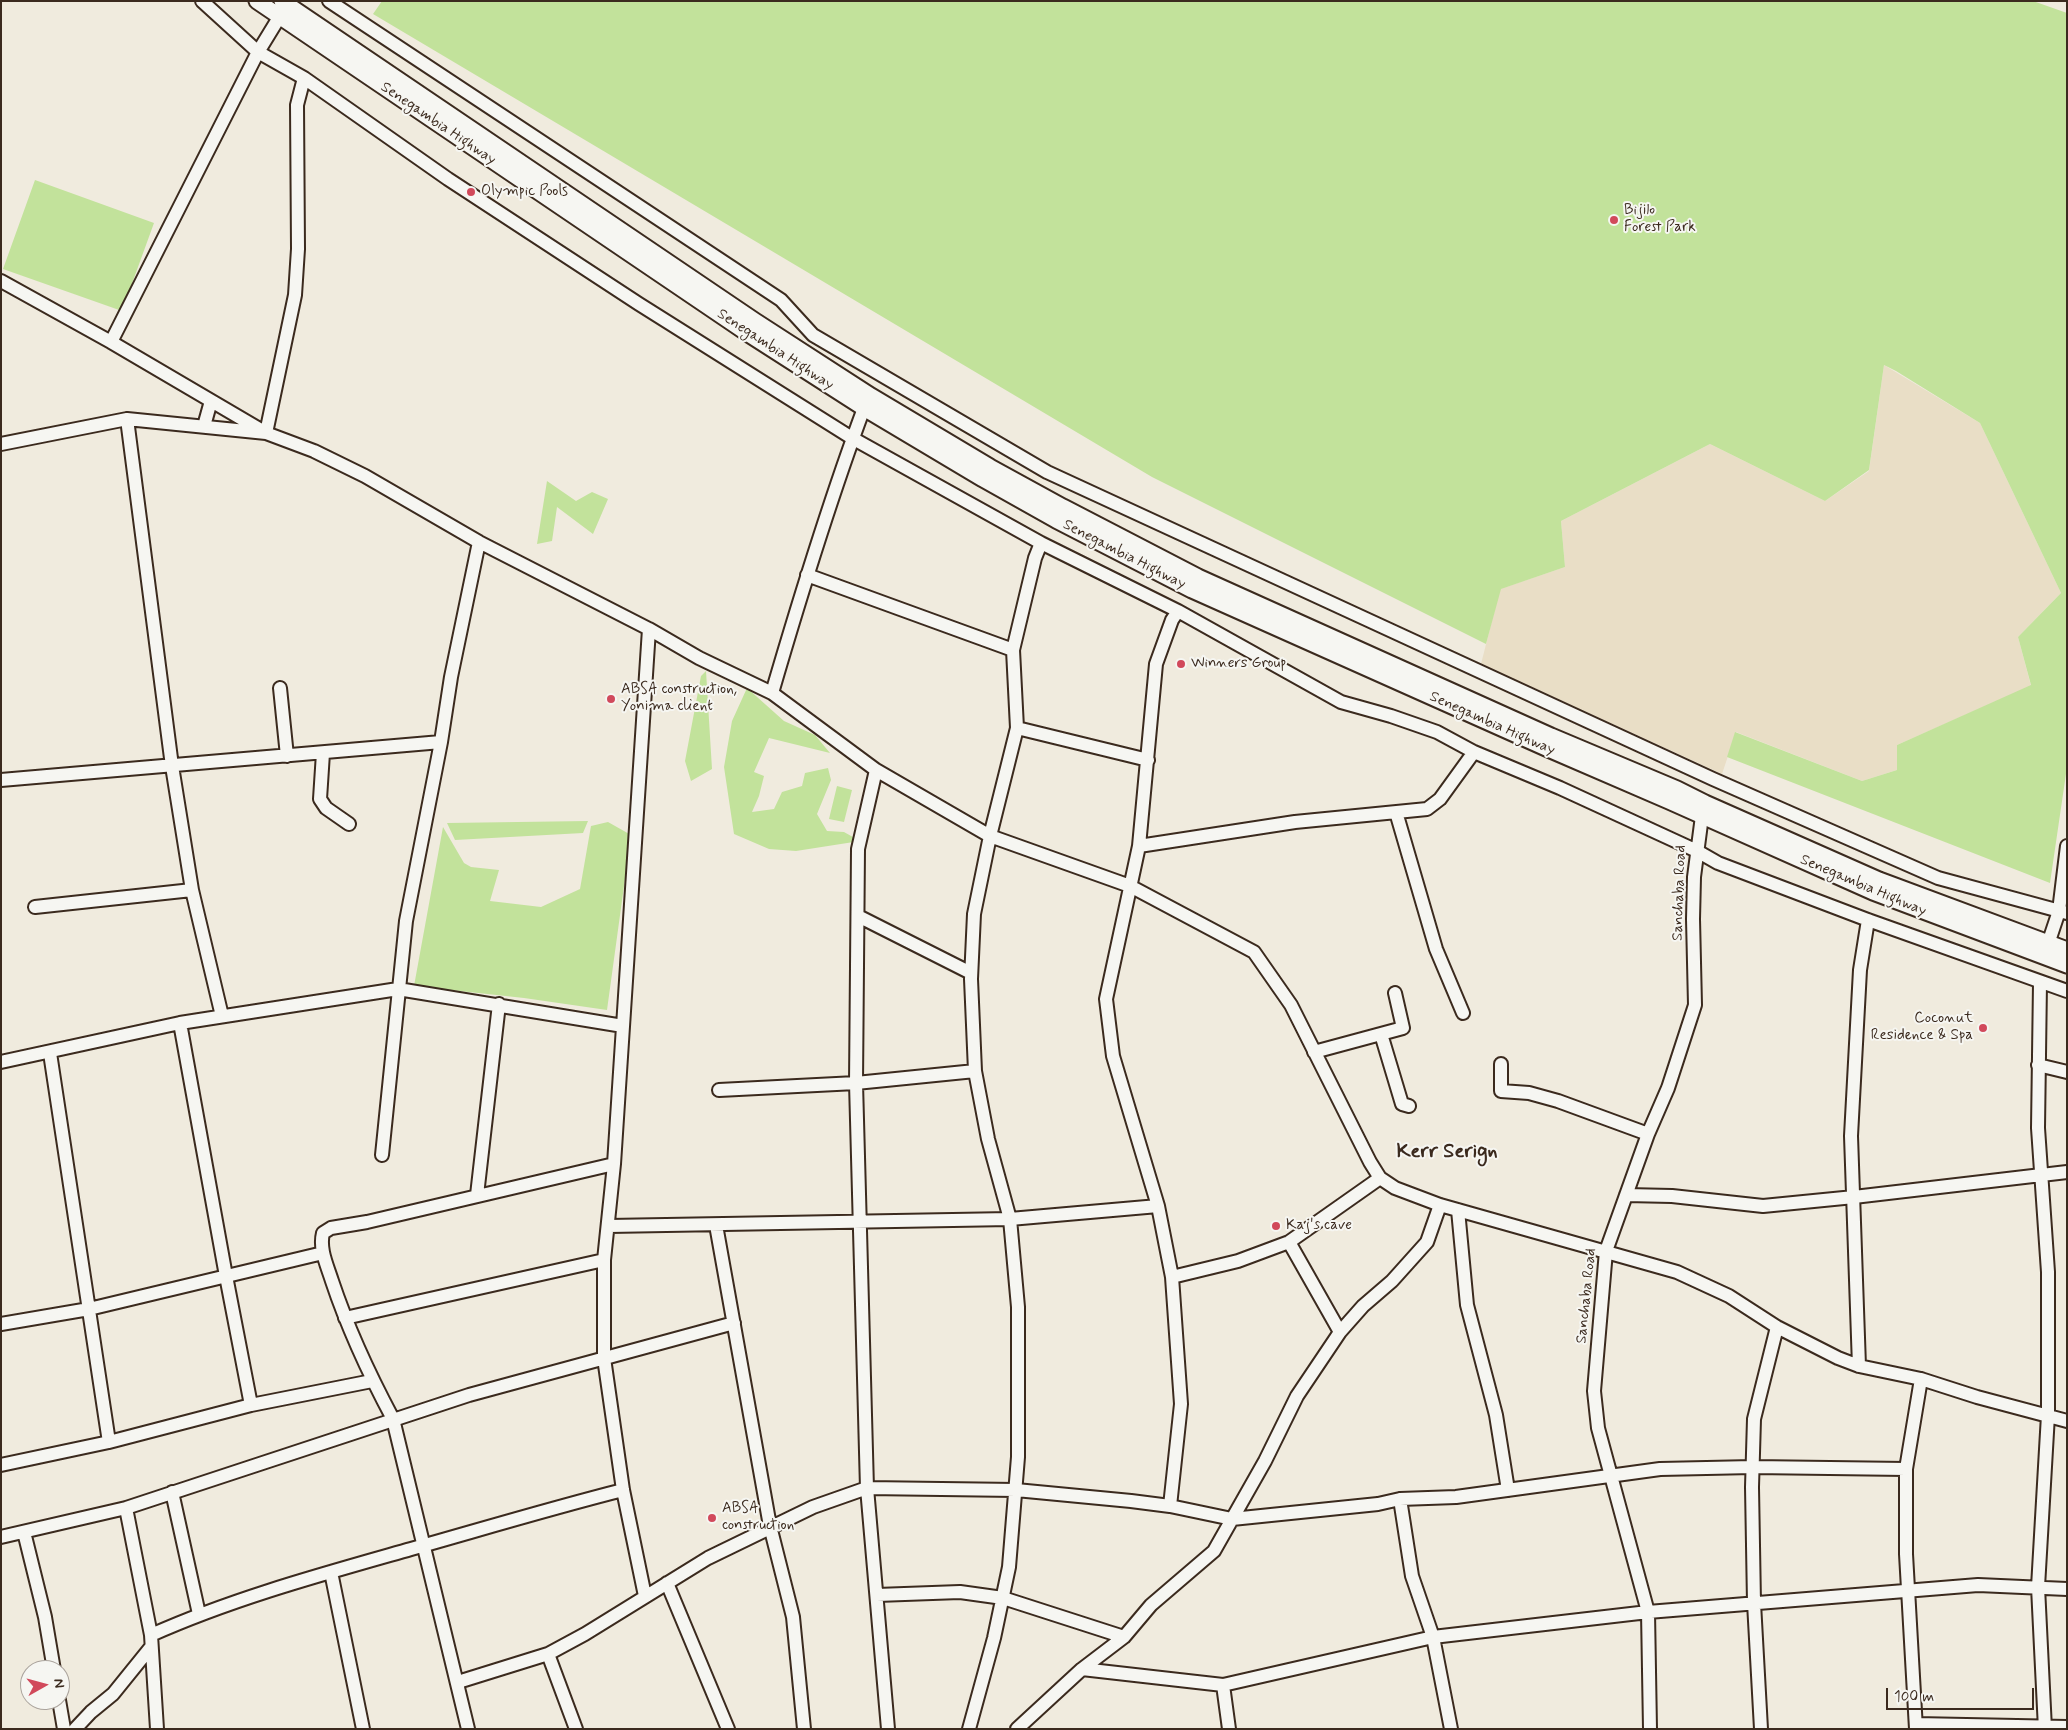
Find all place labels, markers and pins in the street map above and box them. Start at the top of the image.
place label: Olympic Pools [481,183,568,201]
marker: Olympic Pools [465,186,477,198]
place label: Bijilo Forest Park [1624,202,1696,237]
marker: Bijilo Forest Park [1608,214,1620,226]
place label: Winners Group [1191,655,1286,673]
marker: Winners Group [1175,658,1187,670]
place label: ABSA construction, Yonima client [621,681,737,716]
marker: ABSA construction, Yonima client [605,693,617,705]
place label: Coconut Residence & Spa [1871,1010,1973,1045]
marker: Coconut Residence & Spa [1977,1022,1989,1034]
place label: Kaj's cave [1286,1217,1352,1235]
marker: Kaj's cave [1270,1220,1282,1232]
place label: ABSA construction [722,1500,794,1535]
marker: ABSA construction [706,1512,718,1524]

